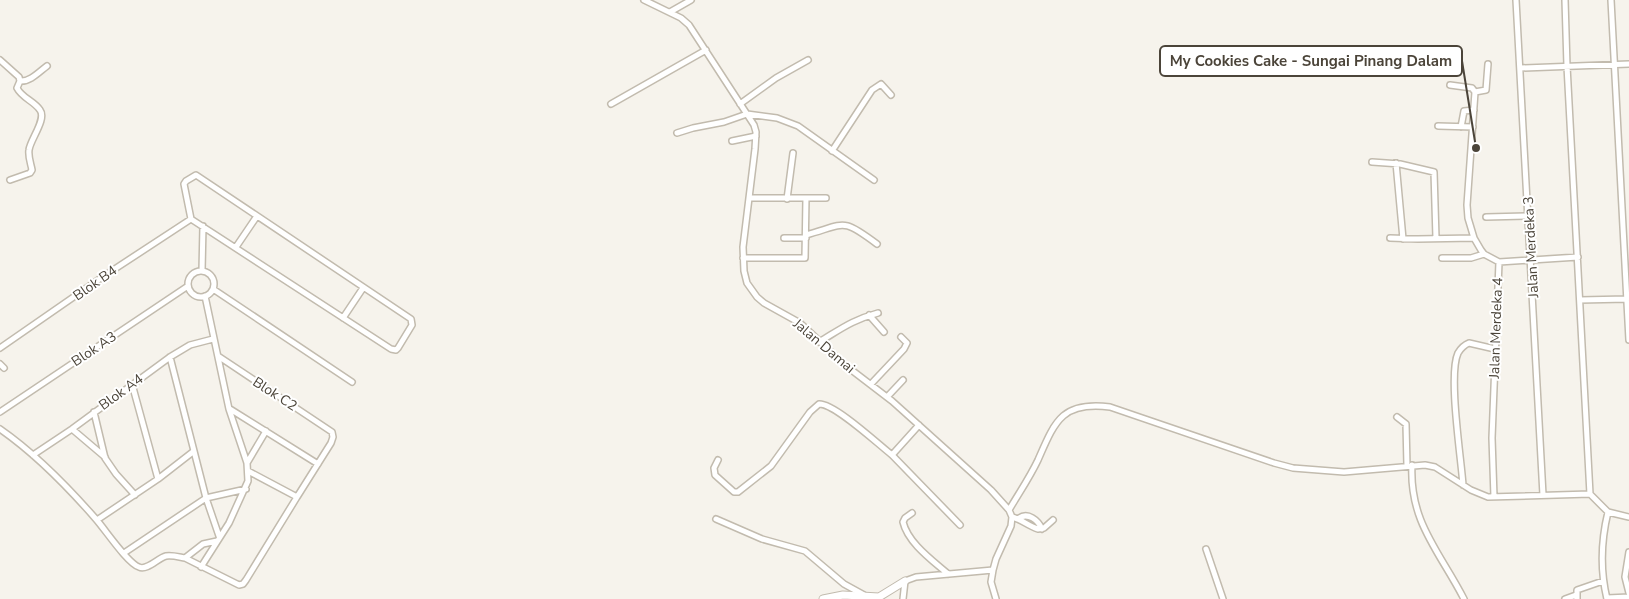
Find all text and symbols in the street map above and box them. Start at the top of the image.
callout: My Cookies Cake - Sungai Pinang Dalam [1160,46,1462,76]
text: My Cookies Cake - Sungai Pinang Dalam [1170,51,1452,71]
street label: Jalan Merdeka 3 [1519,196,1543,299]
street label: Blok B4 [69,261,121,305]
street label: Jalan Merdeka 4 [1485,277,1507,380]
street label: Jalan Damai [788,314,859,378]
street label: Blok A3 [68,327,120,371]
street label: Blok A4 [95,369,147,415]
street label: Blok C2 [249,372,301,416]

